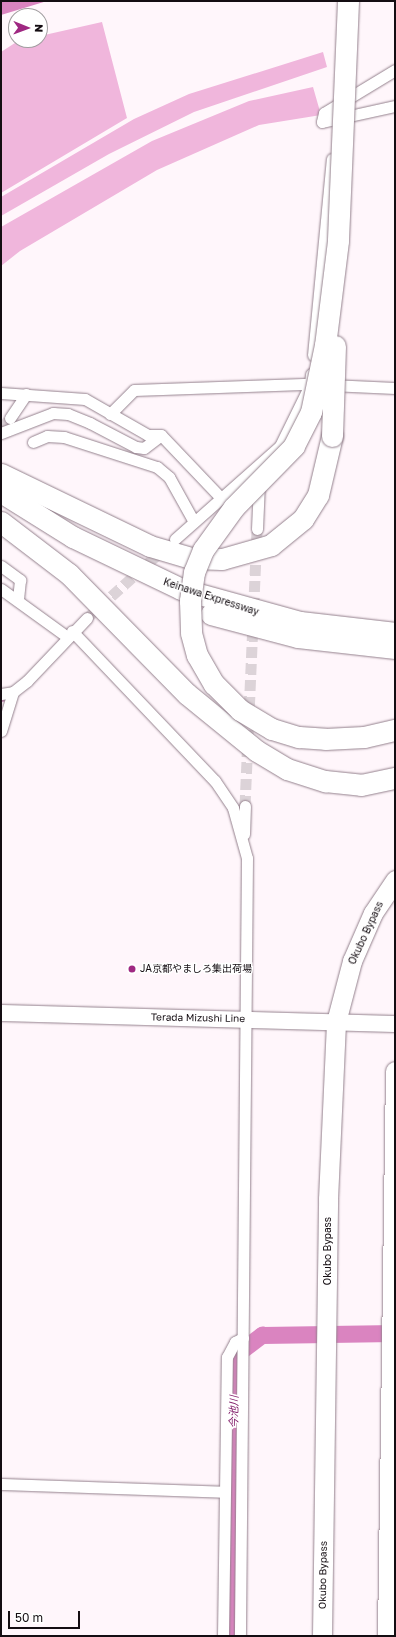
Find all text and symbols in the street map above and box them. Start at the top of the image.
north arrow [8,8,48,48]
text: N [33,24,46,33]
street label: Keinawa Expressway [162,576,260,618]
street label: Okubo Bypass [346,899,386,967]
place label: JA京都やましろ集出荷場 [140,963,252,975]
marker: JA京都やましろ集出荷場 [127,964,137,974]
street label: Terada Mizushi Line [151,1011,245,1025]
street label: Okubo Bypass [322,1217,334,1285]
water label: 今池川 [227,1395,241,1429]
street label: Okubo Bypass [316,1541,330,1609]
scale bar [10,1603,82,1629]
text: 50 m [15,1610,43,1625]

